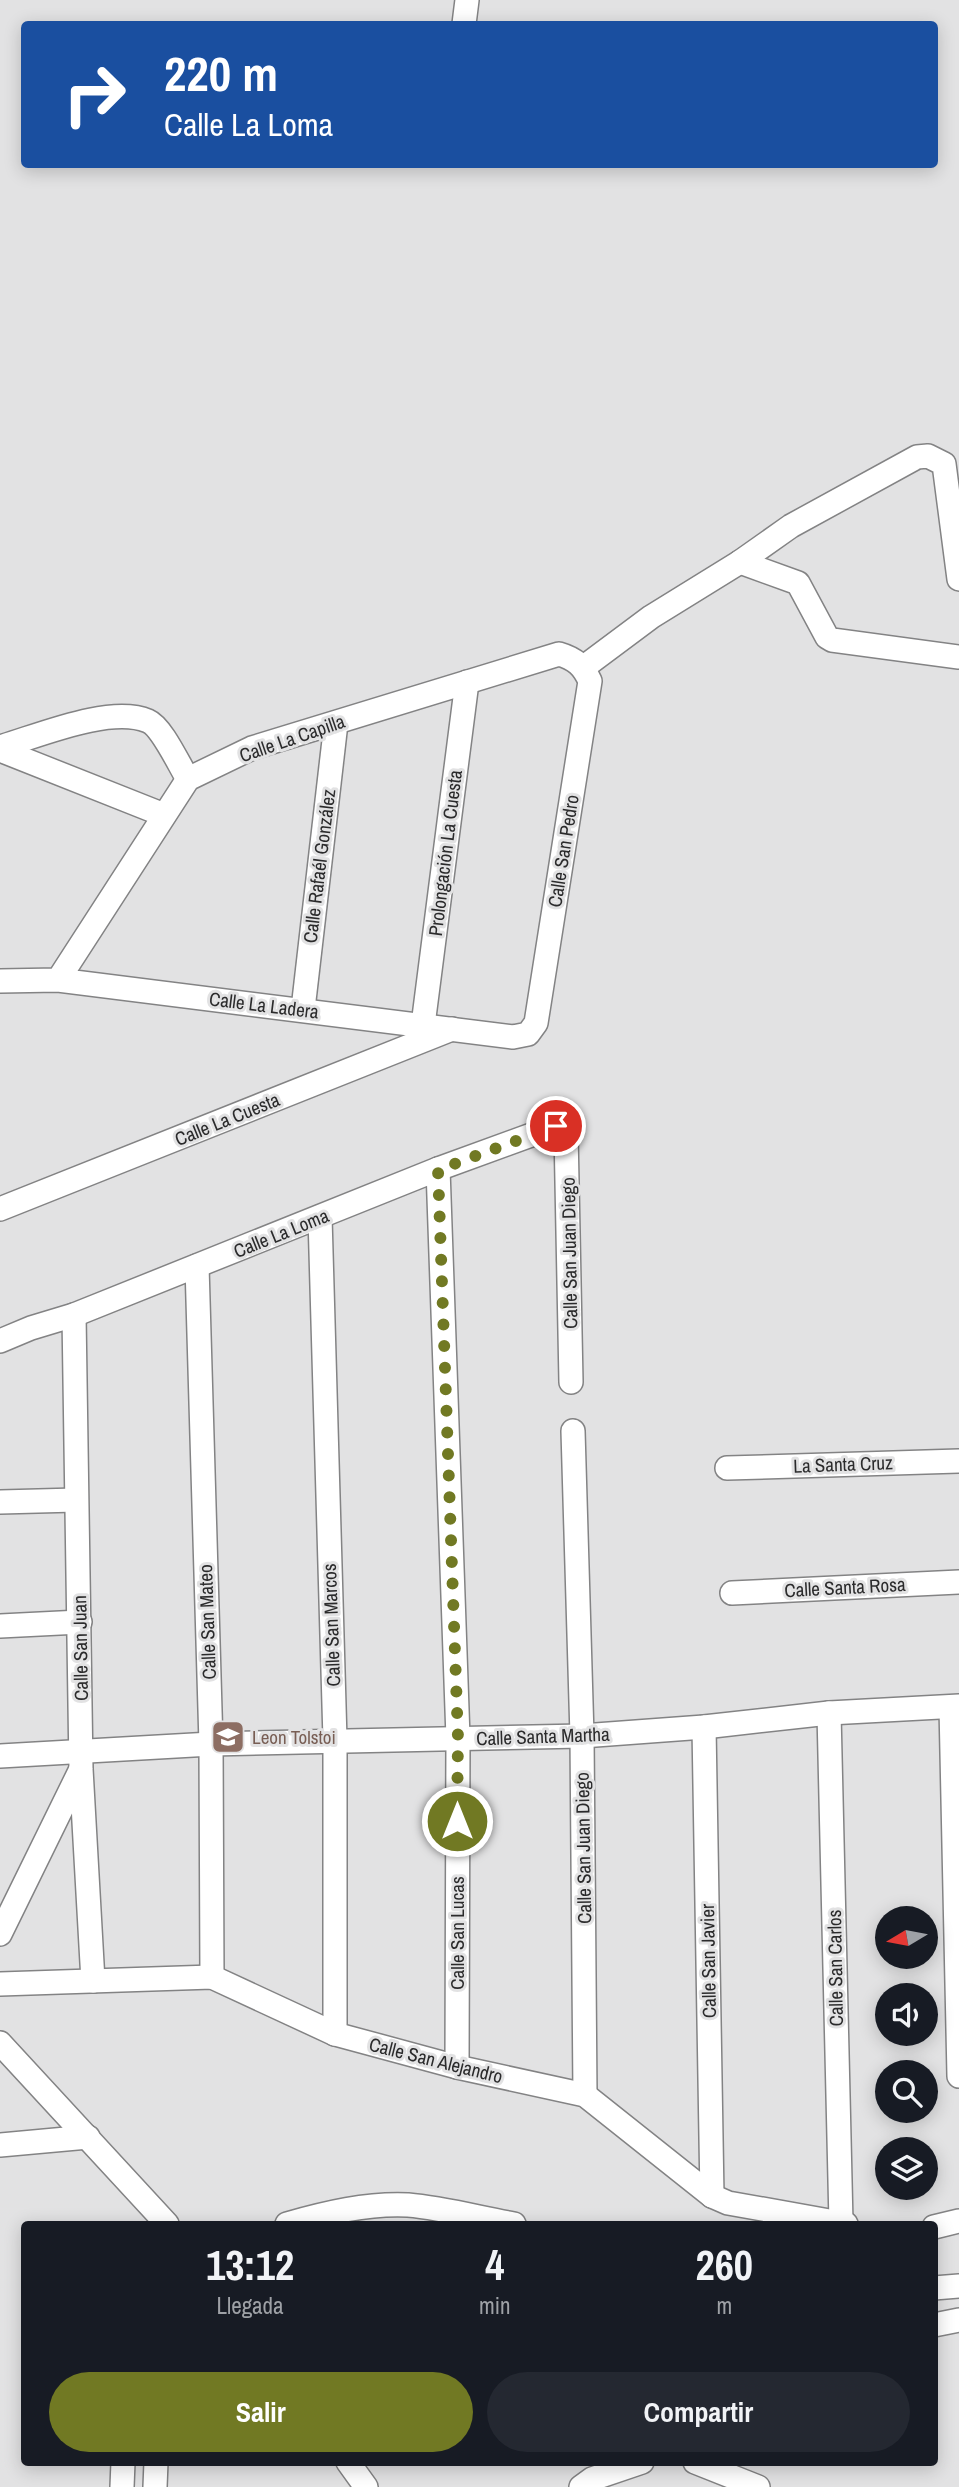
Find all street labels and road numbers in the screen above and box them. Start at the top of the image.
street label: Calle La Capilla [236,708,349,768]
street label: Prolongación La Cuesta [422,768,468,938]
street label: Calle Rafaél González [297,787,341,945]
street label: Calle San Pedro [541,793,585,909]
street label: Calle La Ladera [208,985,320,1025]
street label: Calle La Cuesta [171,1086,284,1152]
street label: Calle San Juan Diego [555,1177,583,1329]
street label: Calle La Loma [230,1202,333,1264]
street label: La Santa Cruz [793,1449,893,1479]
street label: Calle San Marcos [316,1563,346,1687]
street label: Calle San Mateo [192,1564,222,1680]
street label: Calle Santa Rosa [784,1571,907,1603]
street label: Calle San Juan [66,1595,94,1701]
street label: Calle Santa Martha [476,1721,610,1751]
street label: Calle San Juan Diego [569,1772,597,1924]
street label: Calle San Lucas [444,1876,470,1990]
street label: Calle San Javier [694,1903,722,2018]
street label: Calle San Carlos [821,1909,849,2027]
street label: Calle San Alejandro [366,2031,506,2089]

